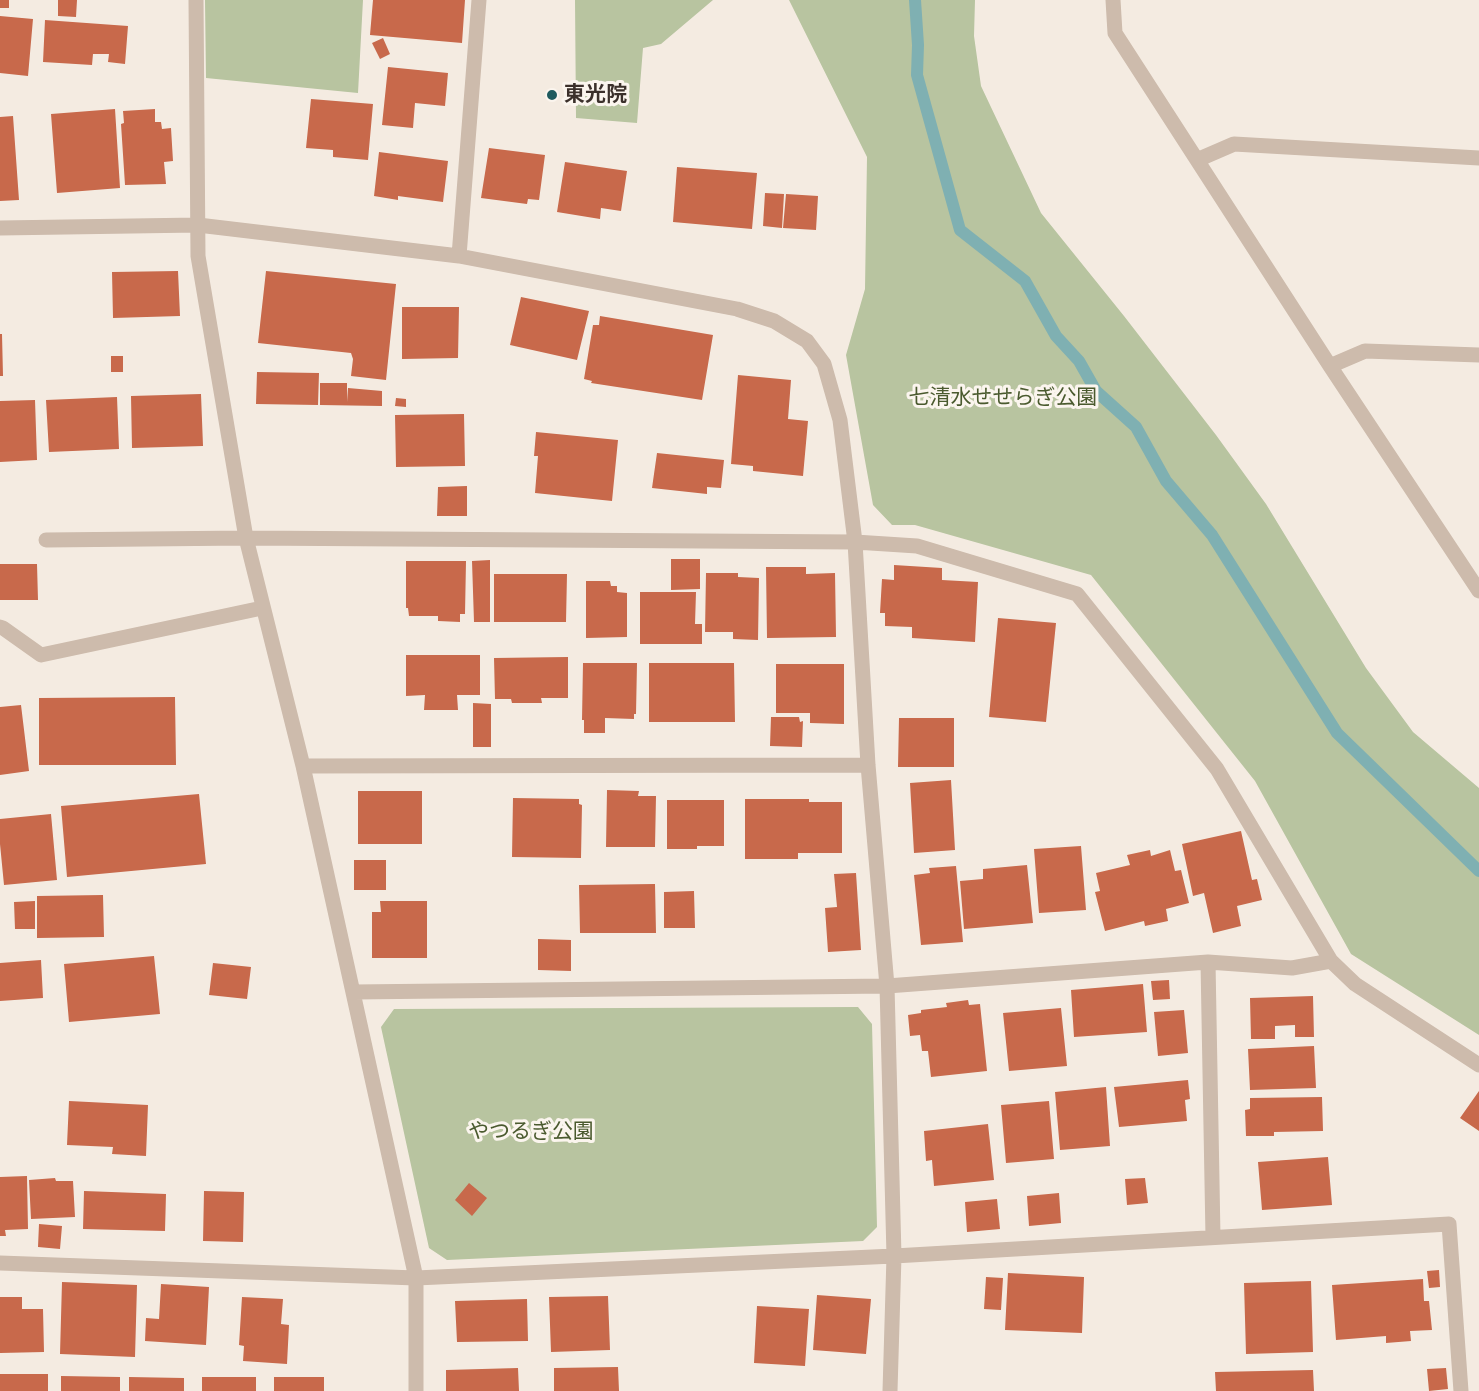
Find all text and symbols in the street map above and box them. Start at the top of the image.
place label: 東光院 [564,82,627,108]
marker: 東光院 [545,88,559,102]
park label: 七清水せせらぎ公園 [909,385,1097,411]
park label: やつるぎ公園 [468,1119,594,1145]

